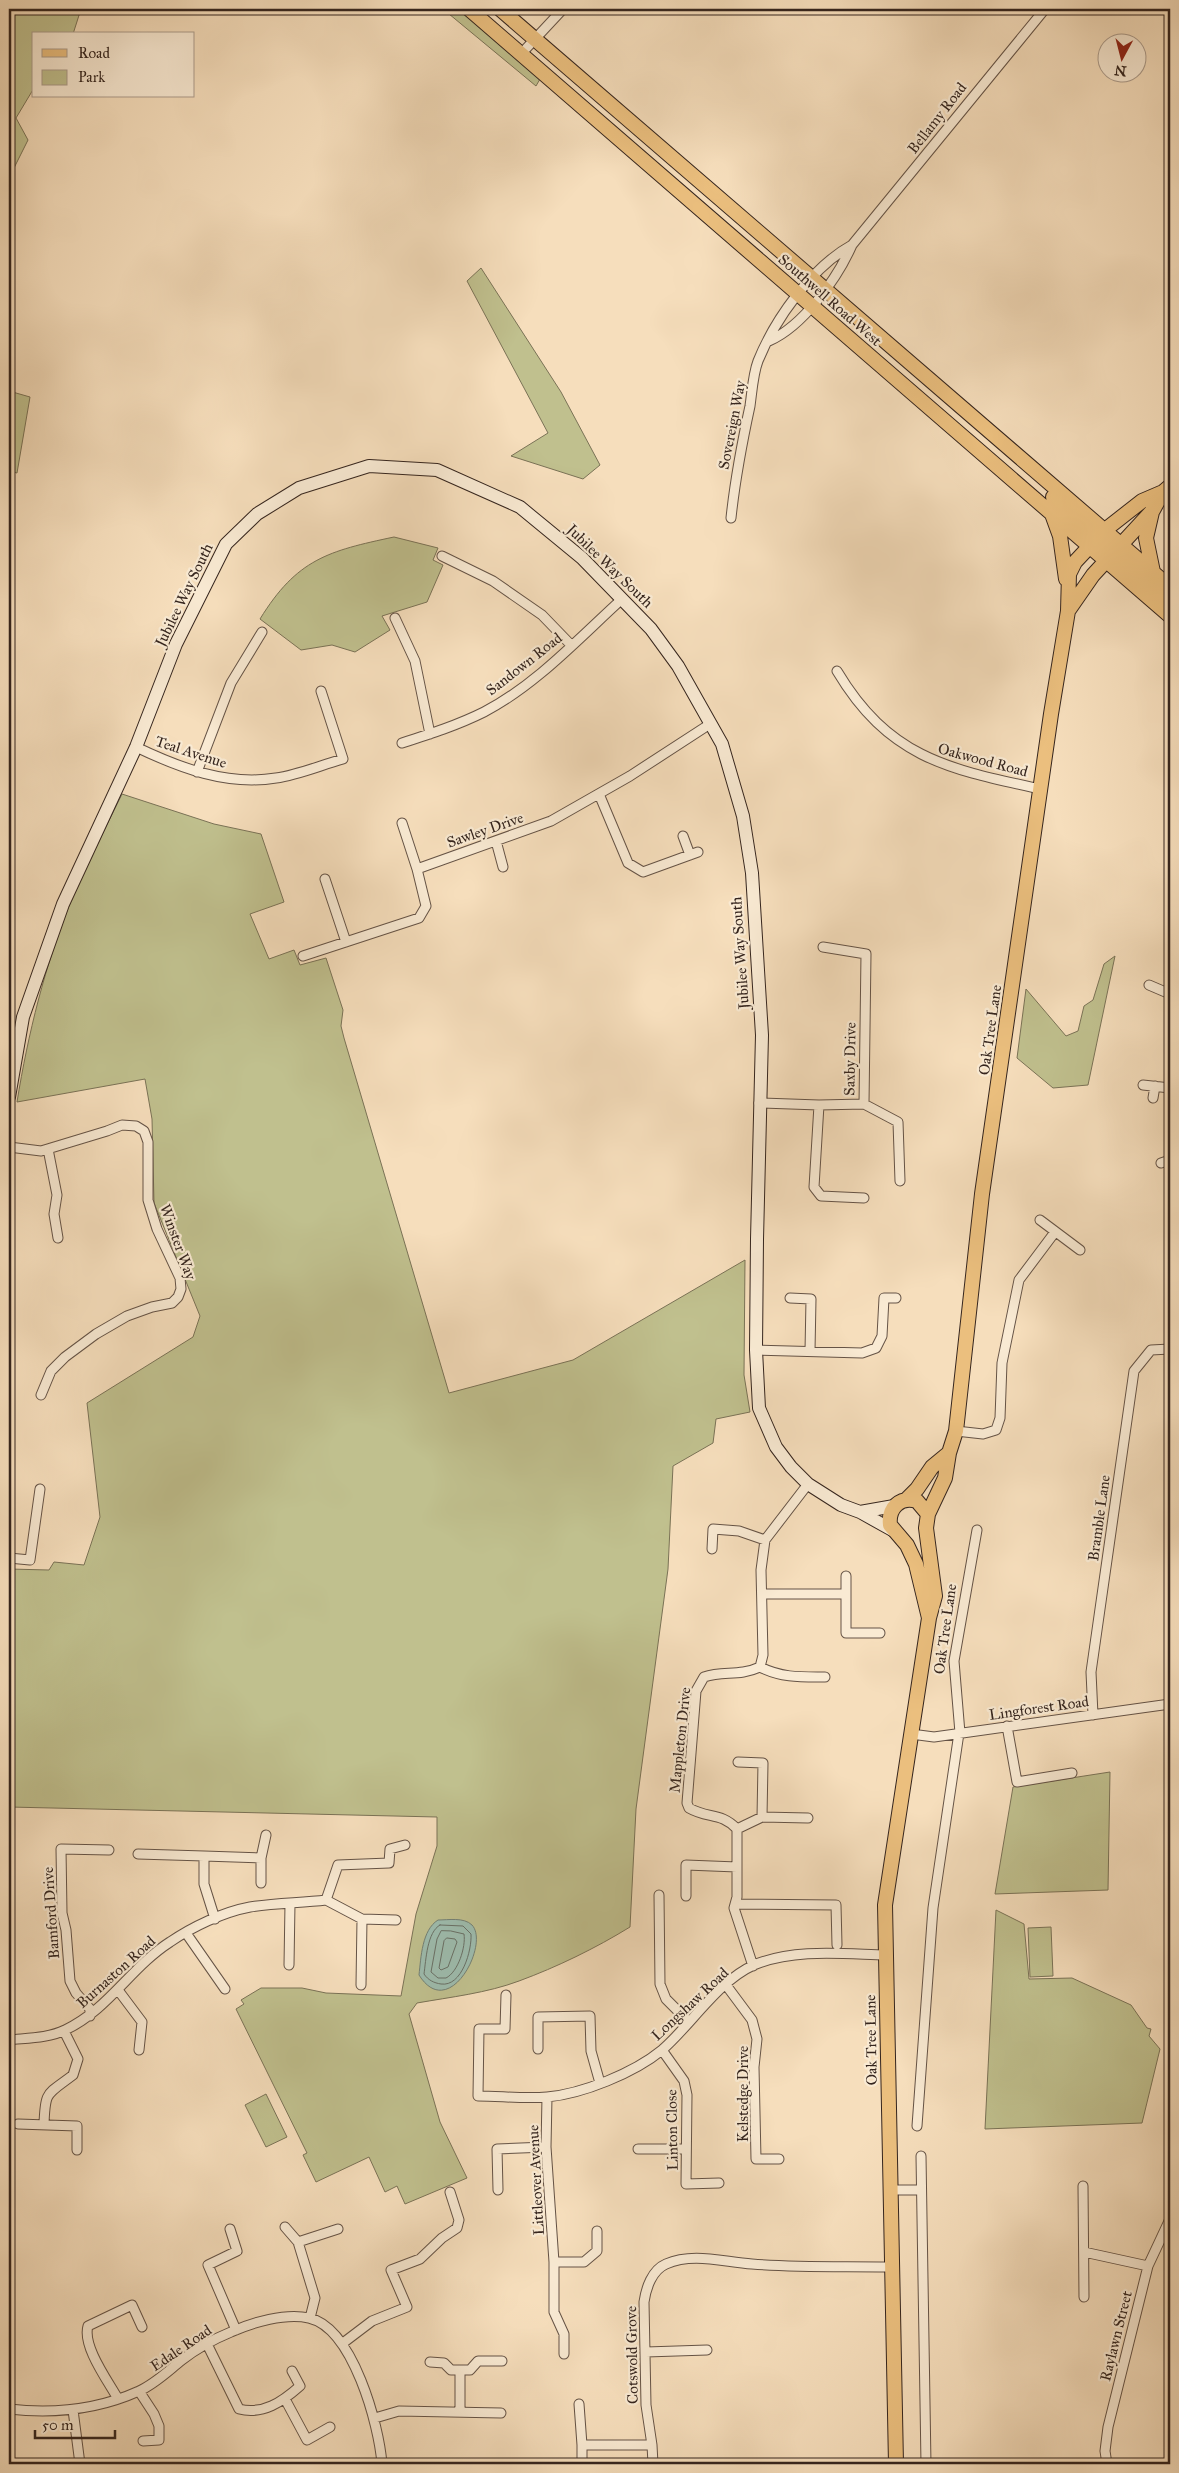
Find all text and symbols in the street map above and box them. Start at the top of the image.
legend [32,32,195,98]
north arrow [1096,32,1146,82]
text: Road [78,44,110,62]
text: N [1113,61,1127,80]
text: Park [78,68,105,86]
street label: Bellamy Road [904,79,971,157]
street label: Southwell Road West [775,250,886,350]
street label: Sovereign Way [715,378,750,471]
street label: Jubilee Way South [561,519,657,613]
street label: Jubilee Way South [150,540,218,652]
street label: Sandown Road [482,628,566,699]
street label: Teal Avenue [153,732,229,772]
street label: Oakwood Road [936,739,1030,781]
street label: Sawley Drive [444,809,526,851]
street label: Jubilee Way South [727,895,754,1012]
street label: Oak Tree Lane [975,984,1005,1076]
street label: Saxby Drive [840,1022,860,1096]
street label: Winster Way [156,1202,200,1283]
street label: Bramble Lane [1084,1474,1114,1562]
street label: Oak Tree Lane [930,1583,960,1675]
street label: Mappleton Drive [666,1686,694,1794]
street label: Lingforest Road [988,1692,1091,1724]
street label: Bamford Drive [39,1866,63,1960]
street label: Burnaston Road [73,1932,159,2012]
street label: Longshaw Road [648,1963,733,2044]
street label: Oak Tree Lane [861,1994,881,2086]
street label: Kelstedge Drive [734,2046,752,2142]
street label: Linton Close [662,2089,682,2171]
street label: Littleover Avenue [524,2124,548,2236]
street label: Raylawn Street [1096,2288,1136,2383]
street label: Cotswold Grove [622,2306,642,2404]
street label: Edale Road [147,2321,215,2375]
scale bar [35,2408,115,2440]
text: 50 m [42,2416,74,2434]

